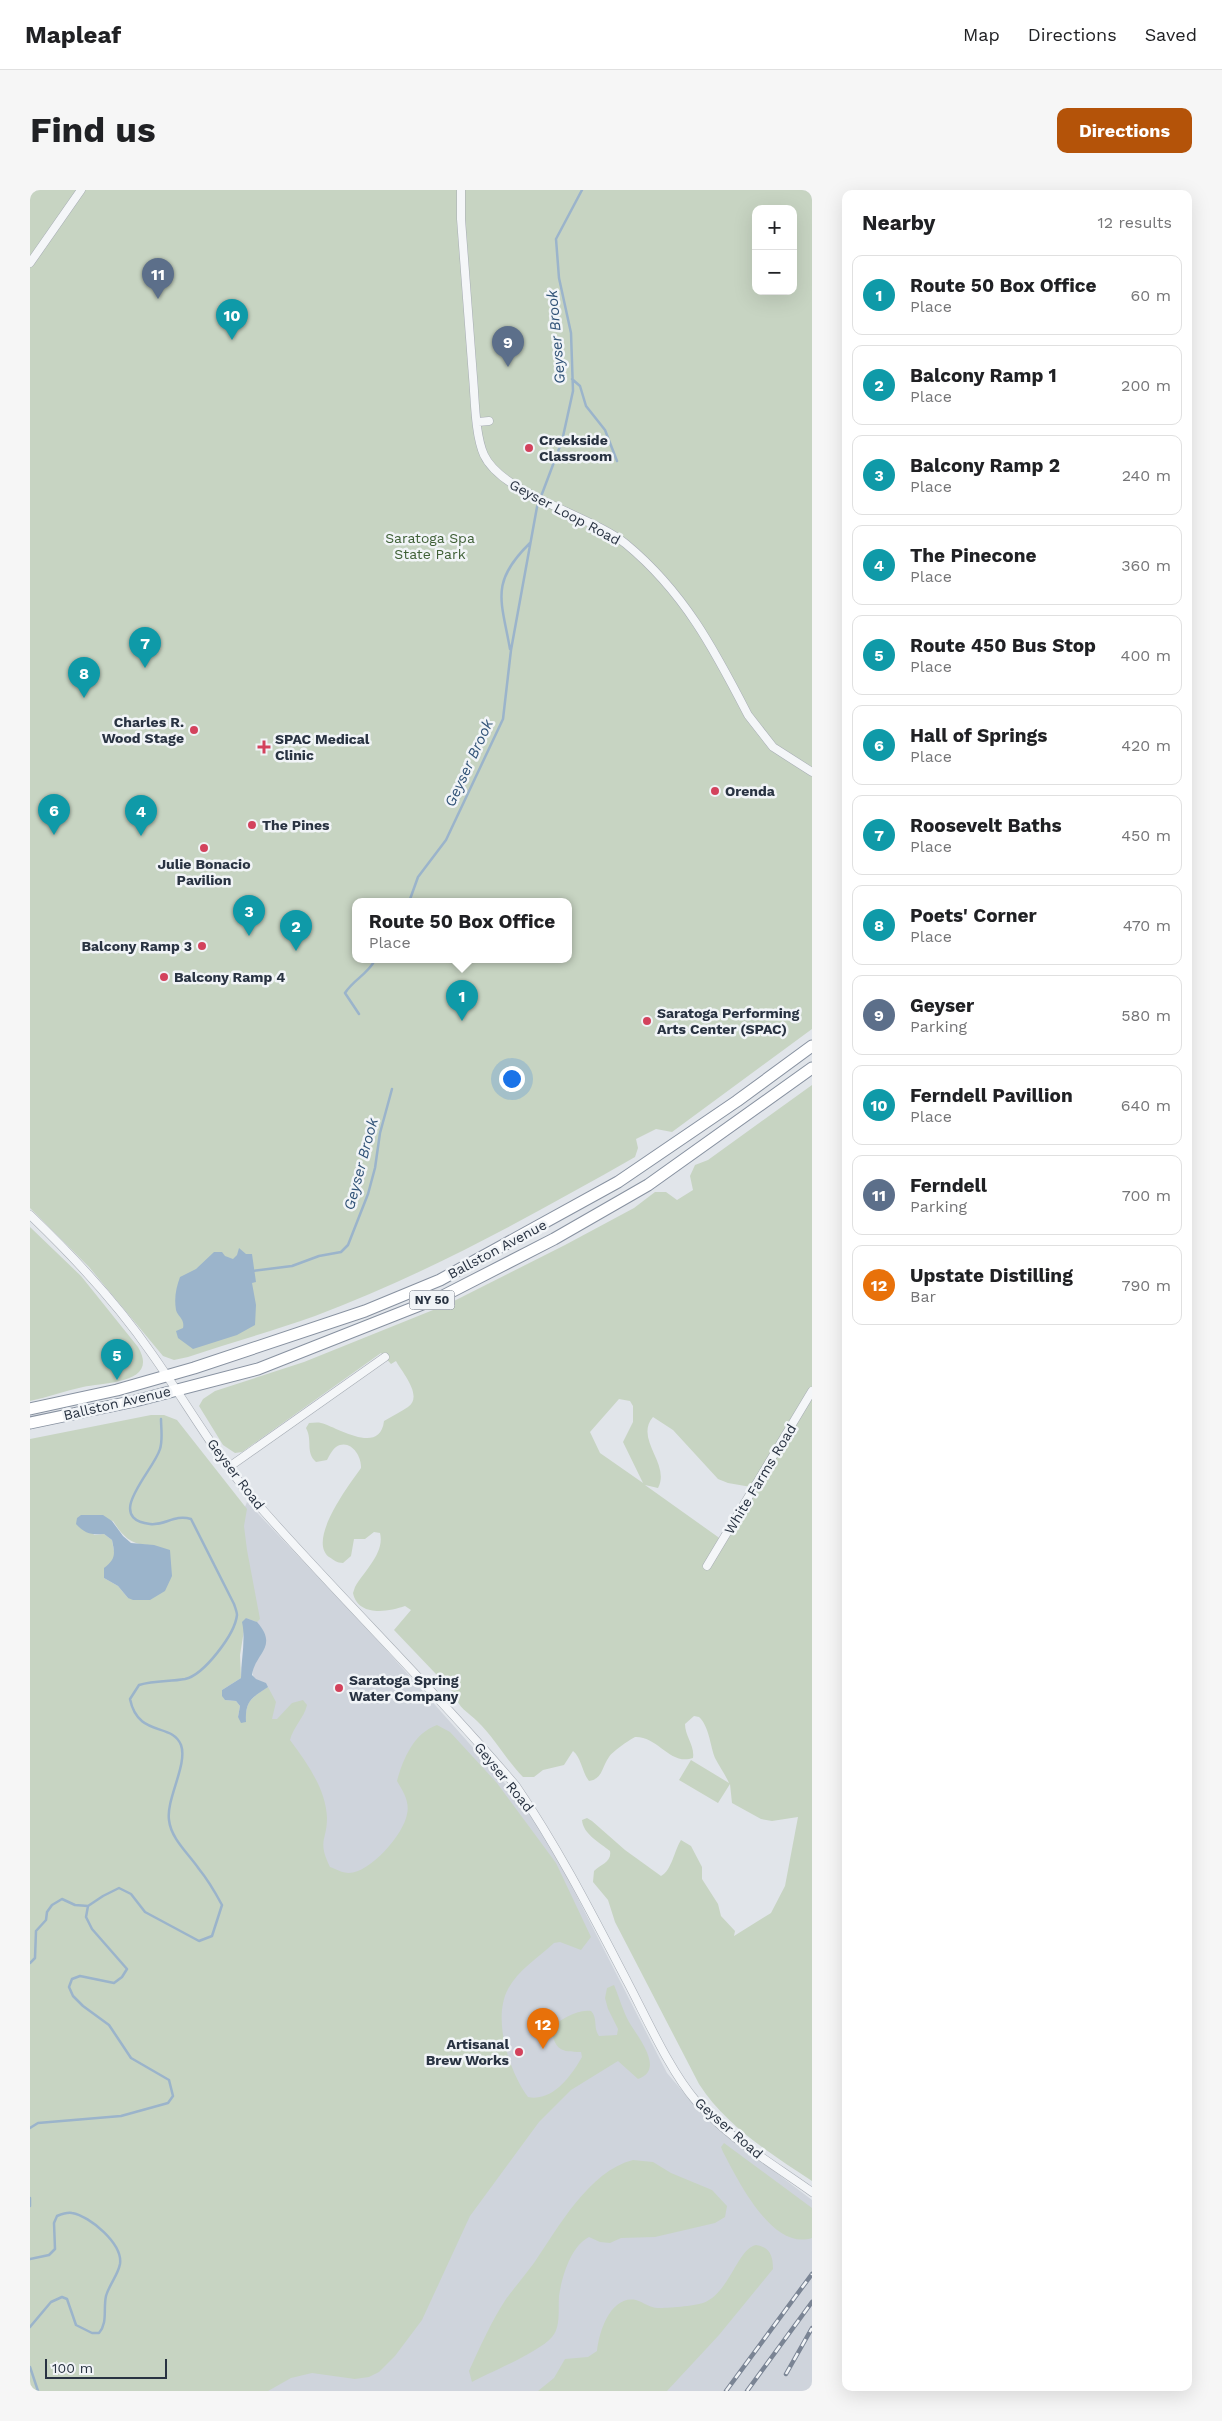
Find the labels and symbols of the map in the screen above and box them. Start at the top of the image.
pin: 11 [142,258,174,299]
water label: Geyser Brook [543,288,569,385]
pin: 10 [216,299,248,340]
pin: 9 [492,326,524,367]
place label: Creekside Classroom [539,432,612,464]
marker: Creekside Classroom [523,442,535,454]
street label: Geyser Loop Road [507,476,623,548]
park label: Saratoga Spa State Park [385,530,475,562]
pin: 7 [129,627,161,668]
pin: 8 [68,657,100,698]
place label: Charles R. Wood Stage [102,714,184,746]
water label: Geyser Brook [441,716,497,810]
marker: Charles R. Wood Stage [188,724,200,736]
place label: SPAC Medical Clinic [275,731,370,763]
marker: SPAC Medical Clinic [257,740,271,754]
place label: Orenda [725,783,776,799]
marker: Orenda [709,785,721,797]
pin: 6 [38,794,70,835]
pin: 4 [125,795,157,836]
place label: The Pines [262,817,330,833]
marker: The Pines [246,819,258,831]
marker: Julie Bonacio Pavilion [198,842,210,854]
place label: Julie Bonacio Pavilion [157,856,251,888]
pin: 3 [233,895,265,936]
pin: 2 [280,910,312,951]
place label: Balcony Ramp 3 [81,938,192,954]
marker: Balcony Ramp 3 [196,940,208,952]
place label: Balcony Ramp 4 [174,969,285,985]
marker: Balcony Ramp 4 [158,971,170,983]
pin: 1 [446,980,478,1021]
place label: Saratoga Performing Arts Center (SPAC) [657,1005,800,1037]
marker: Saratoga Performing Arts Center (SPAC) [641,1015,653,1027]
your location [499,1066,525,1092]
water label: Geyser Brook [340,1115,382,1212]
street label: Ballston Avenue [445,1216,549,1282]
road number: NY 50 [410,1290,454,1310]
pin: 5 [101,1339,133,1380]
street label: Ballston Avenue [62,1383,172,1423]
street label: White Farms Road [721,1421,799,1537]
street label: Geyser Road [204,1435,268,1513]
place label: Saratoga Spring Water Company [349,1672,459,1704]
marker: Saratoga Spring Water Company [333,1682,345,1694]
street label: Geyser Road [471,1739,537,1815]
pin: 12 [527,2008,559,2049]
place label: Artisanal Brew Works [426,2036,510,2068]
marker: Artisanal Brew Works [513,2046,525,2058]
street label: Geyser Road [692,2094,766,2162]
scale bar [45,2356,168,2379]

